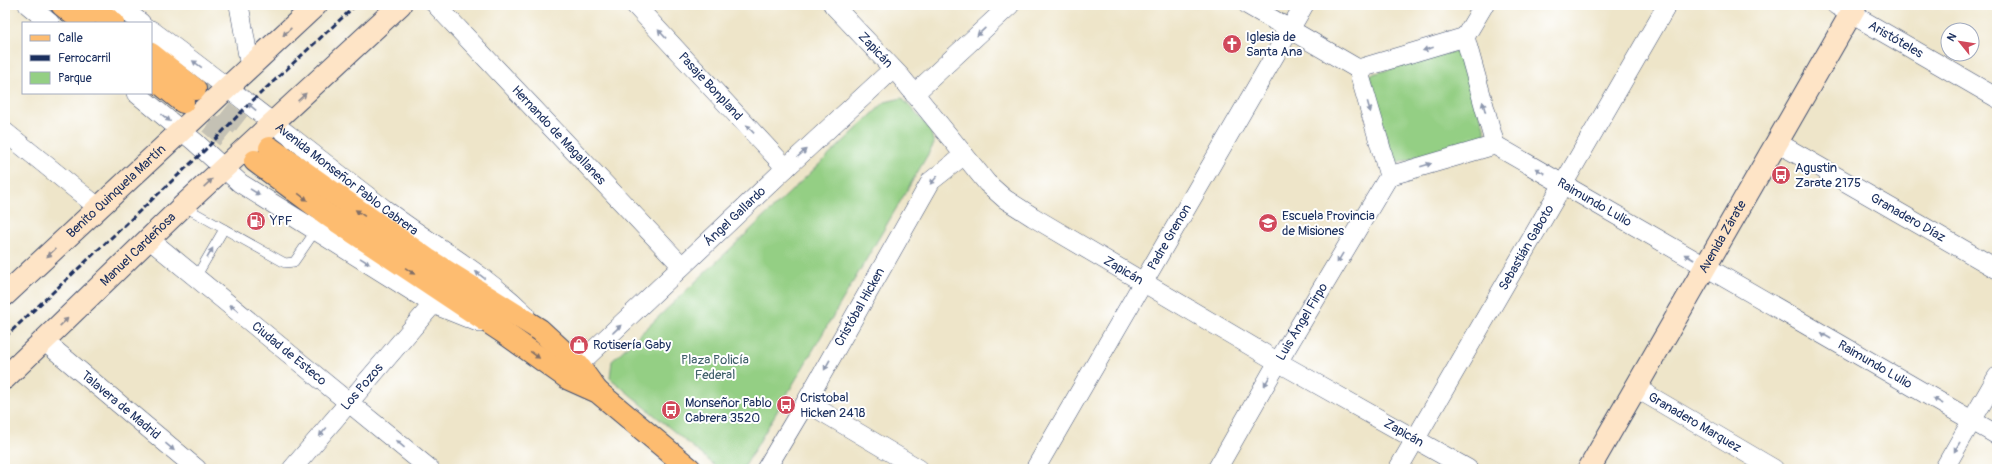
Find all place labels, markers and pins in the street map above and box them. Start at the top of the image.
place label: Iglesia de Santa Ana [1246,29,1302,60]
church icon: Iglesia de Santa Ana [1221,33,1243,55]
place label: Agustin Zarate 2175 [1795,160,1861,191]
bus stop icon: Agustin Zarate 2175 [1770,164,1792,186]
place label: Escuela Provincia de Misiones [1282,208,1375,239]
fuel station icon: YPF [245,210,267,232]
school or university icon: Escuela Provincia de Misiones [1257,212,1279,234]
place label: YPF [269,213,293,229]
shop icon: Rotisería Gaby [568,334,590,356]
place label: Rotisería Gaby [593,337,671,353]
place label: Cristobal Hicken 2418 [800,390,866,421]
bus stop icon: Cristobal Hicken 2418 [775,394,797,416]
place label: Monseñor Pablo Cabrera 3520 [685,395,772,426]
bus stop icon: Monseñor Pablo Cabrera 3520 [660,399,682,421]

